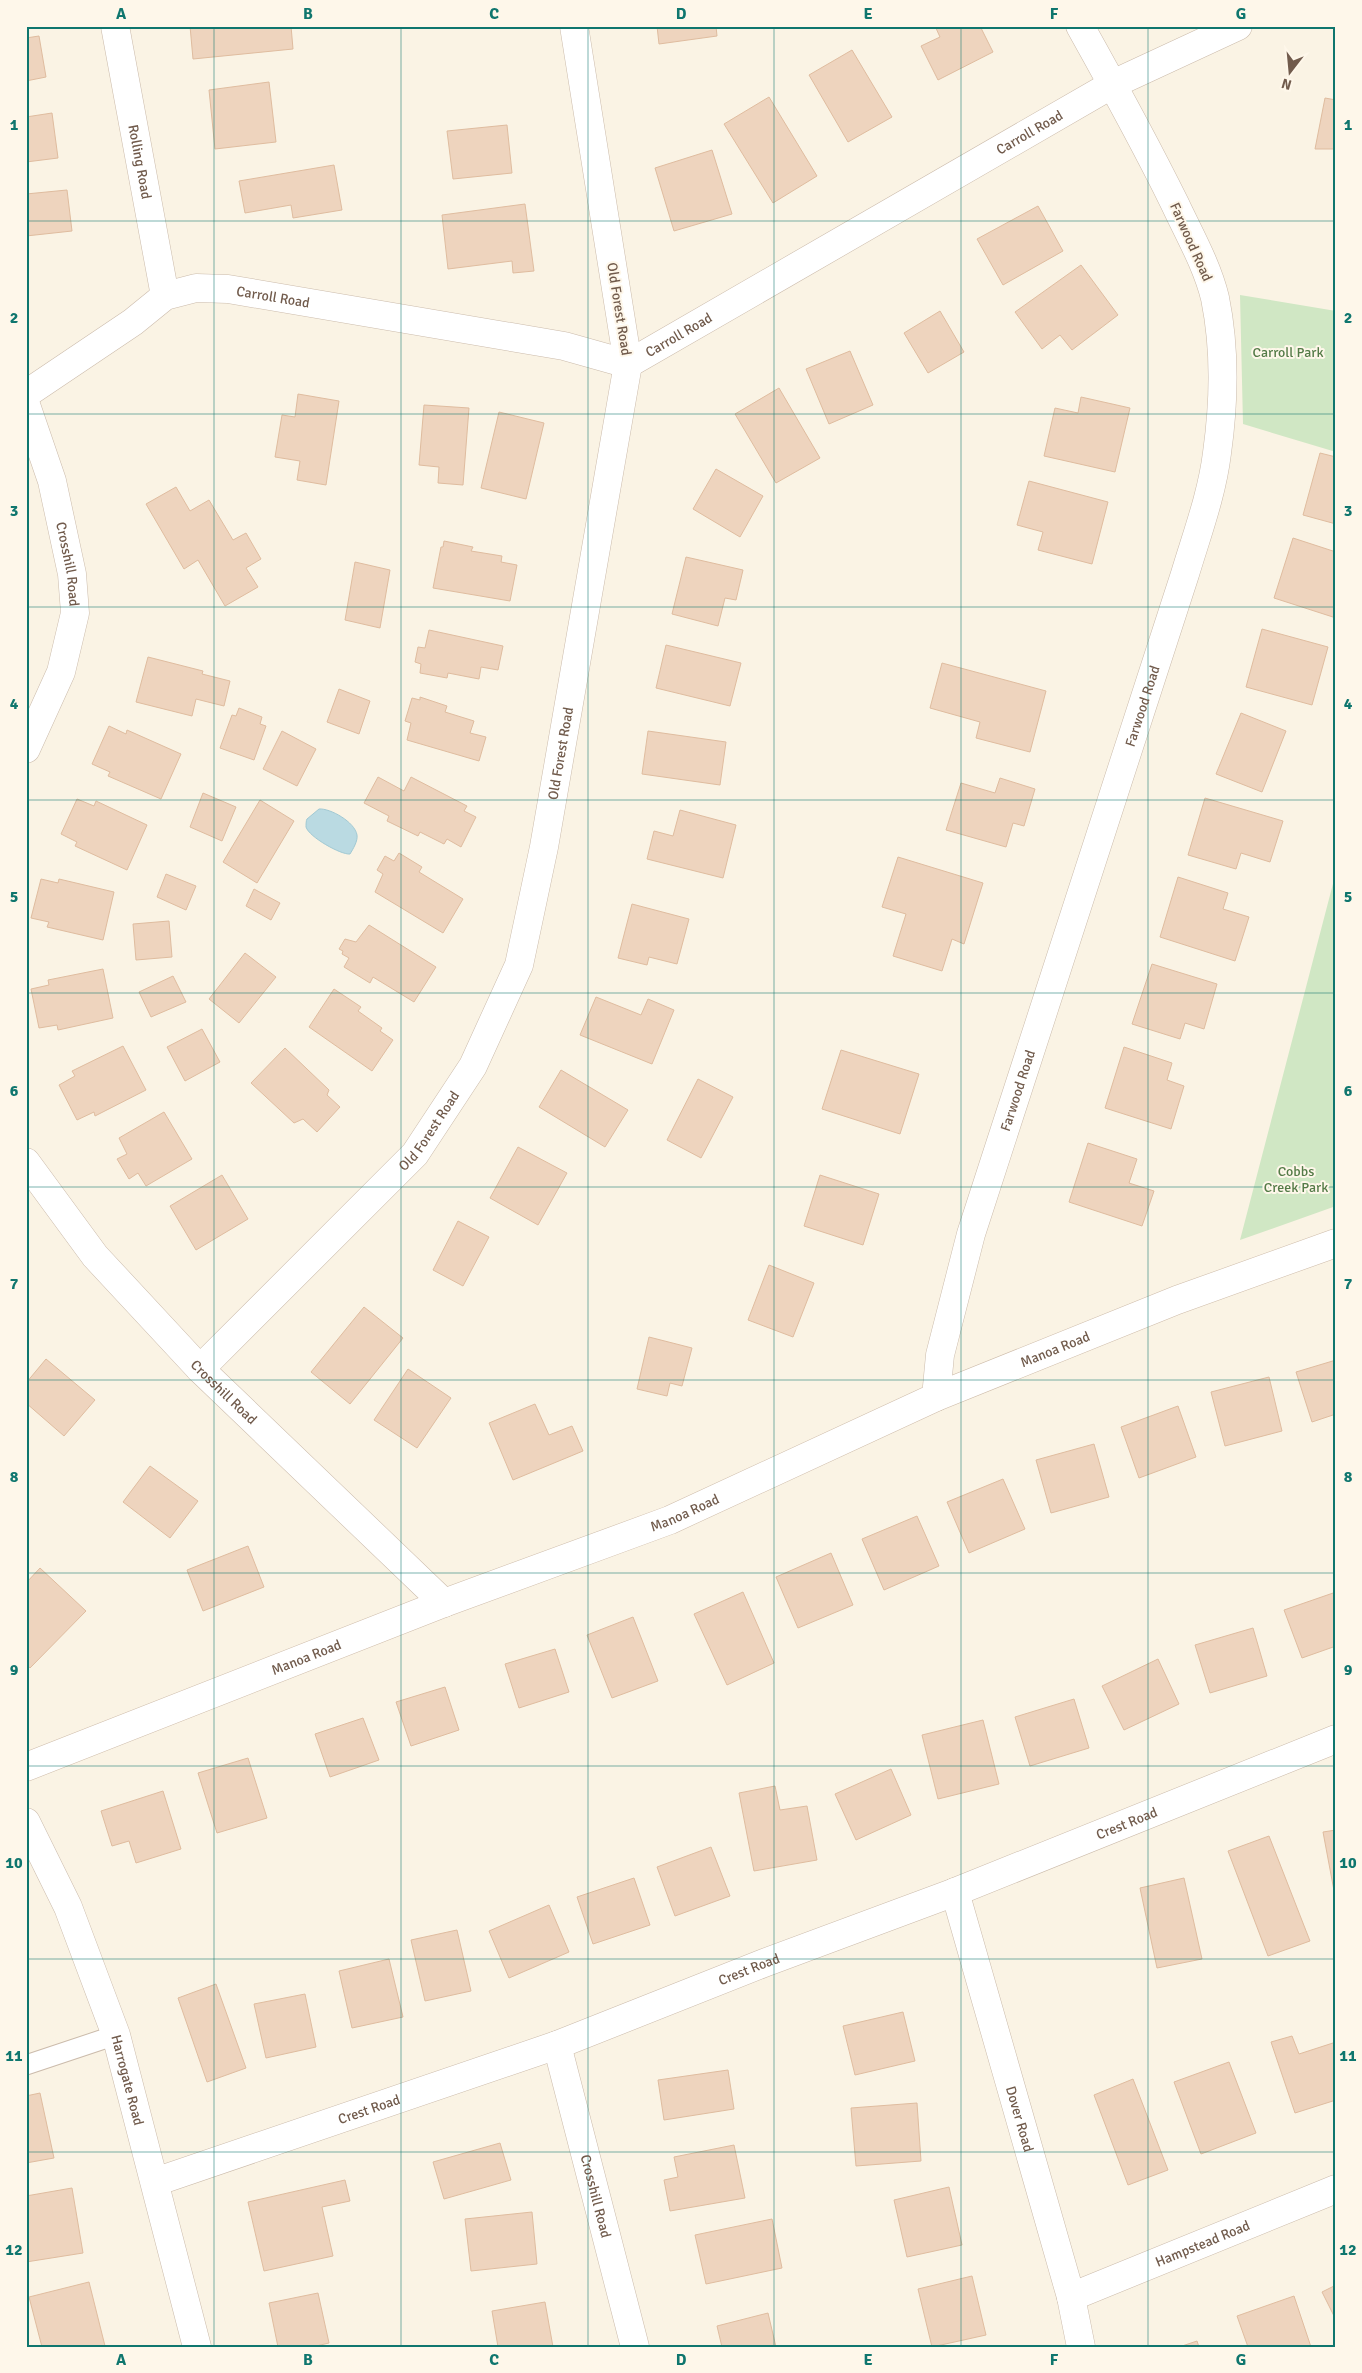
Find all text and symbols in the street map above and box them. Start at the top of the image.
text: A [116,4,127,24]
text: B [303,4,313,24]
text: C [489,4,499,24]
text: D [676,4,687,24]
text: E [863,4,873,24]
text: F [1050,4,1059,24]
text: G [1236,4,1246,24]
north arrow [1264,48,1314,98]
text: N [1280,75,1294,94]
street label: Carroll Road [993,106,1066,158]
text: 1 [10,115,19,135]
text: 1 [1344,115,1353,135]
street label: Rolling Road [125,123,155,200]
street label: Farwood Road [1166,200,1216,284]
street label: Old Forest Road [603,261,635,357]
street label: Carroll Road [235,282,311,311]
text: 2 [10,308,18,328]
text: 2 [1344,308,1352,328]
street label: Carroll Road [642,309,715,361]
park label: Carroll Park [1253,344,1323,361]
text: 3 [10,501,18,521]
text: 3 [1344,501,1352,521]
street label: Crosshill Road [53,520,83,607]
street label: Farwood Road [1121,663,1163,749]
text: 4 [10,694,19,714]
text: 4 [1344,694,1353,714]
street label: Old Forest Road [544,706,577,801]
text: 5 [10,887,18,907]
text: 5 [1344,887,1352,907]
street label: Farwood Road [996,1048,1039,1133]
text: 6 [10,1081,19,1101]
text: 6 [1344,1081,1353,1101]
street label: Old Forest Road [395,1088,463,1174]
park label: Cobbs Creek Park [1264,1163,1328,1196]
text: 7 [10,1274,19,1294]
text: 7 [1344,1274,1353,1294]
street label: Manoa Road [1018,1328,1092,1371]
street label: Crosshill Road [187,1356,261,1428]
text: 8 [10,1467,19,1487]
text: 8 [1344,1467,1353,1487]
street label: Manoa Road [648,1490,722,1535]
street label: Manoa Road [269,1636,344,1678]
text: 9 [10,1660,19,1680]
text: 9 [1344,1660,1353,1680]
street label: Crest Road [1093,1803,1160,1843]
text: 10 [5,1853,23,1873]
text: 10 [1339,1853,1357,1873]
street label: Crest Road [716,1949,782,1989]
street label: Harrogate Road [108,2033,148,2127]
text: 11 [5,2046,23,2066]
text: 11 [1339,2046,1357,2066]
street label: Dover Road [1002,2084,1037,2154]
street label: Crest Road [336,2091,402,2128]
street label: Crosshill Road [577,2153,615,2240]
street label: Hampstead Road [1153,2217,1252,2270]
text: 12 [5,2240,23,2260]
text: 12 [1339,2240,1357,2260]
text: A [116,2350,127,2370]
text: B [303,2350,313,2370]
text: C [489,2350,499,2370]
text: D [676,2350,687,2370]
text: E [863,2350,873,2370]
text: F [1050,2350,1059,2370]
text: G [1236,2350,1246,2370]

